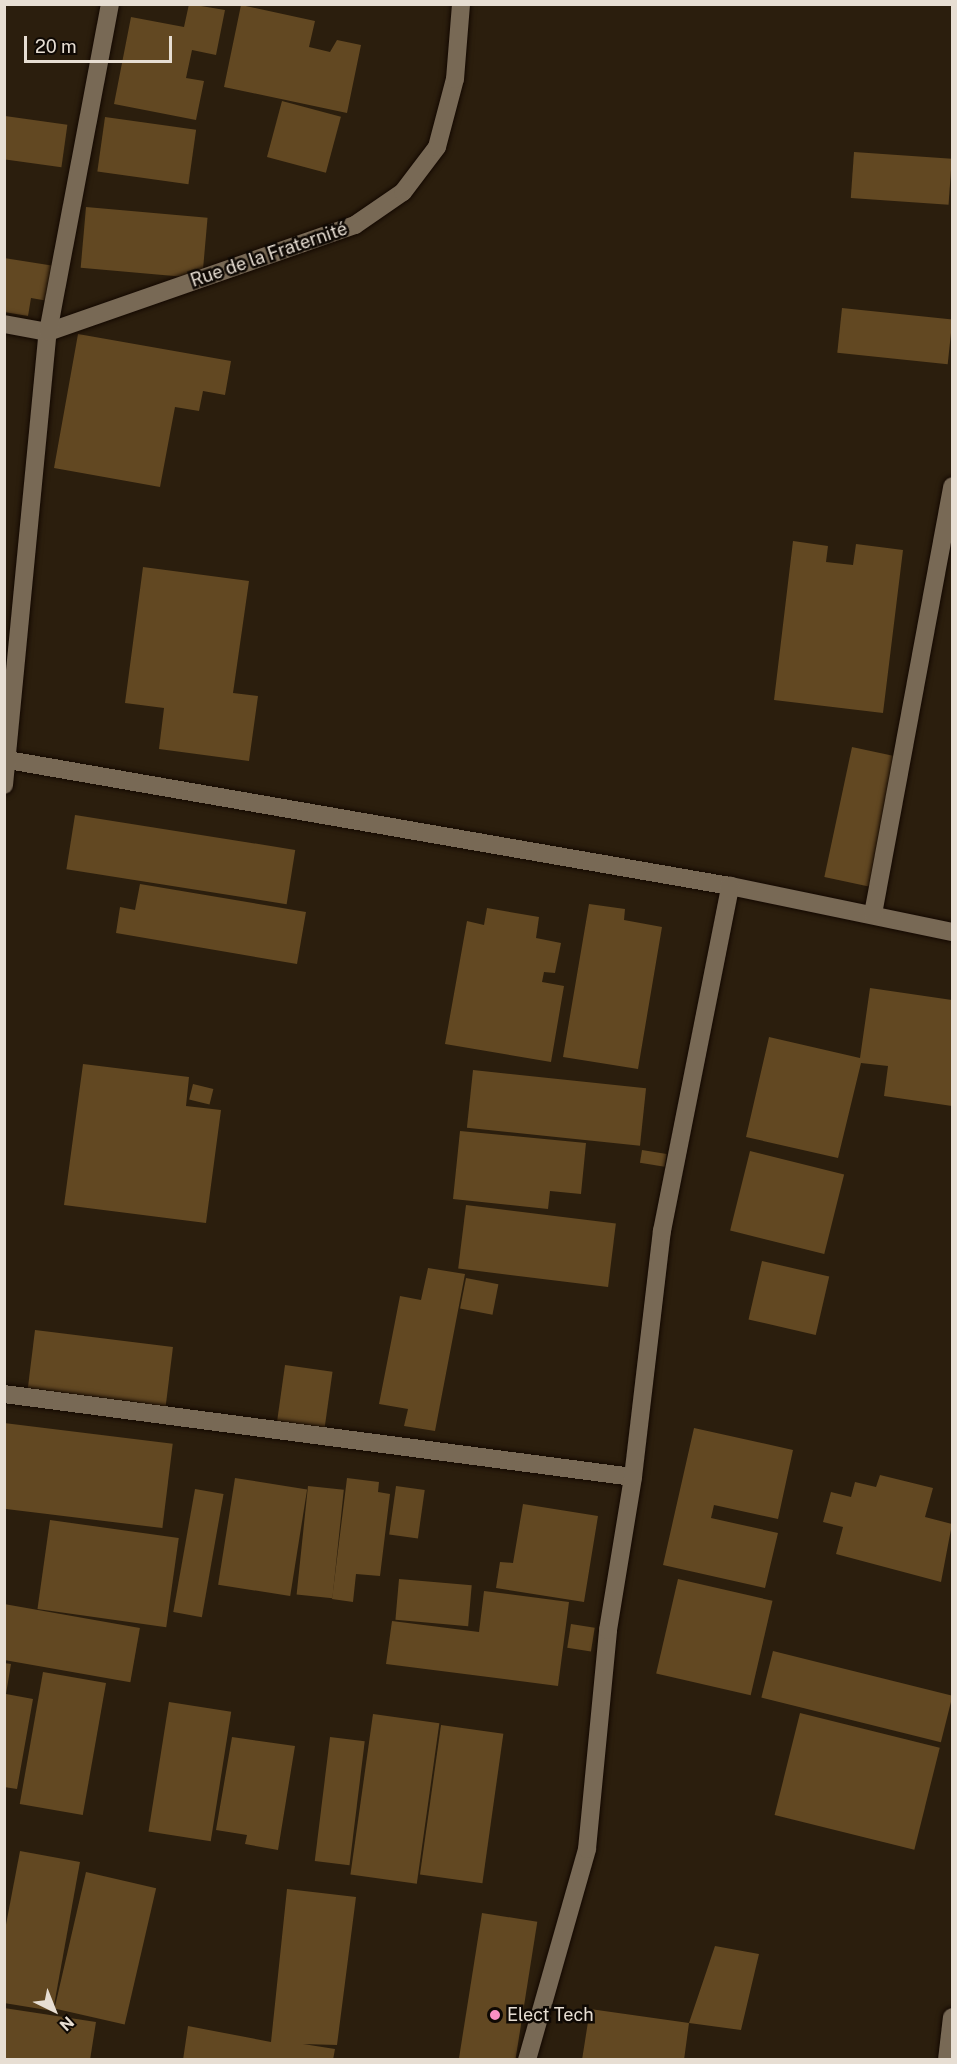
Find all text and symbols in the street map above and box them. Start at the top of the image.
scale bar [27,24,176,62]
text: 20 m [35,36,77,57]
street label: Rue de la Fraternité [188,218,350,292]
north arrow [24,1980,84,2040]
place label: Elect Tech [507,2004,594,2026]
marker: Elect Tech [488,2008,502,2022]
text: N [56,2012,78,2035]

